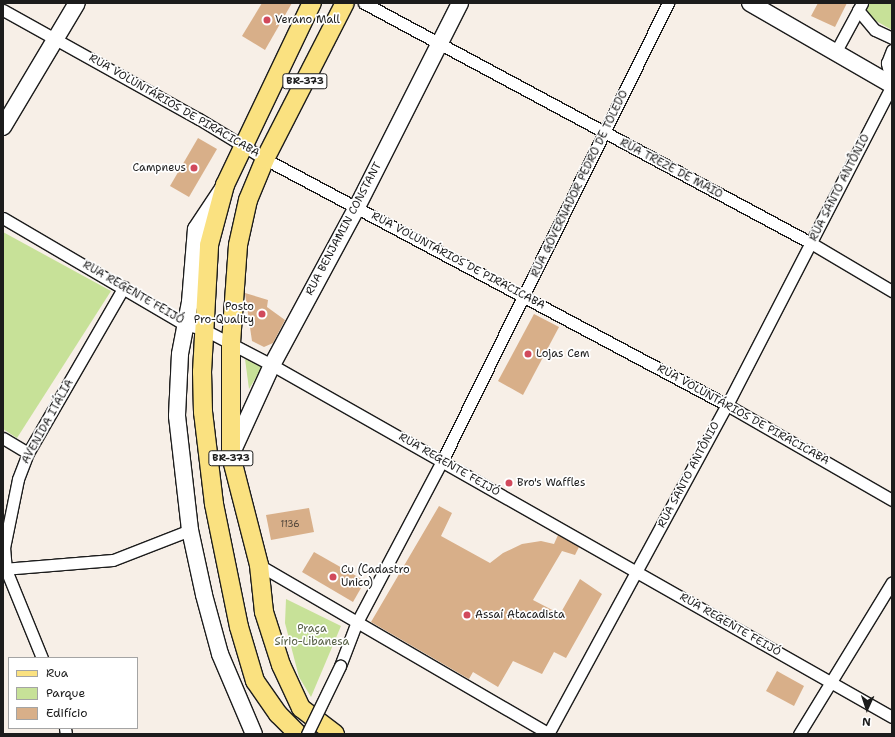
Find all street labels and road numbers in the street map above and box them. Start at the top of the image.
street label: RUA VOLUNTÁRIOS DE PIRACICABA [86,52,262,160]
road number: BR-373 [282,73,328,89]
street label: RUA GOVERNADOR PEDRO DE TOLEDO [529,88,631,280]
street label: RUA SANTO ANTÔNIO [807,132,873,244]
street label: RUA TREZE DE MAIO [617,136,725,202]
street label: RUA BENJAMIN CONSTANT [303,160,385,298]
street label: RUA VOLUNTÁRIOS DE PIRACICABA [369,209,547,313]
street label: RUA REGENTE FEIJÓ [80,259,186,327]
street label: RUA VOLUNTÁRIOS DE PIRACICABA [655,362,831,468]
street label: AVENIDA ITÁLIA [19,378,77,466]
street label: RUA SANTO ANTÔNIO [655,420,723,530]
street label: RUA REGENTE FEIJÓ [396,431,502,499]
road number: BR-373 [208,450,254,466]
street label: RUA REGENTE FEIJÓ [677,591,783,659]

